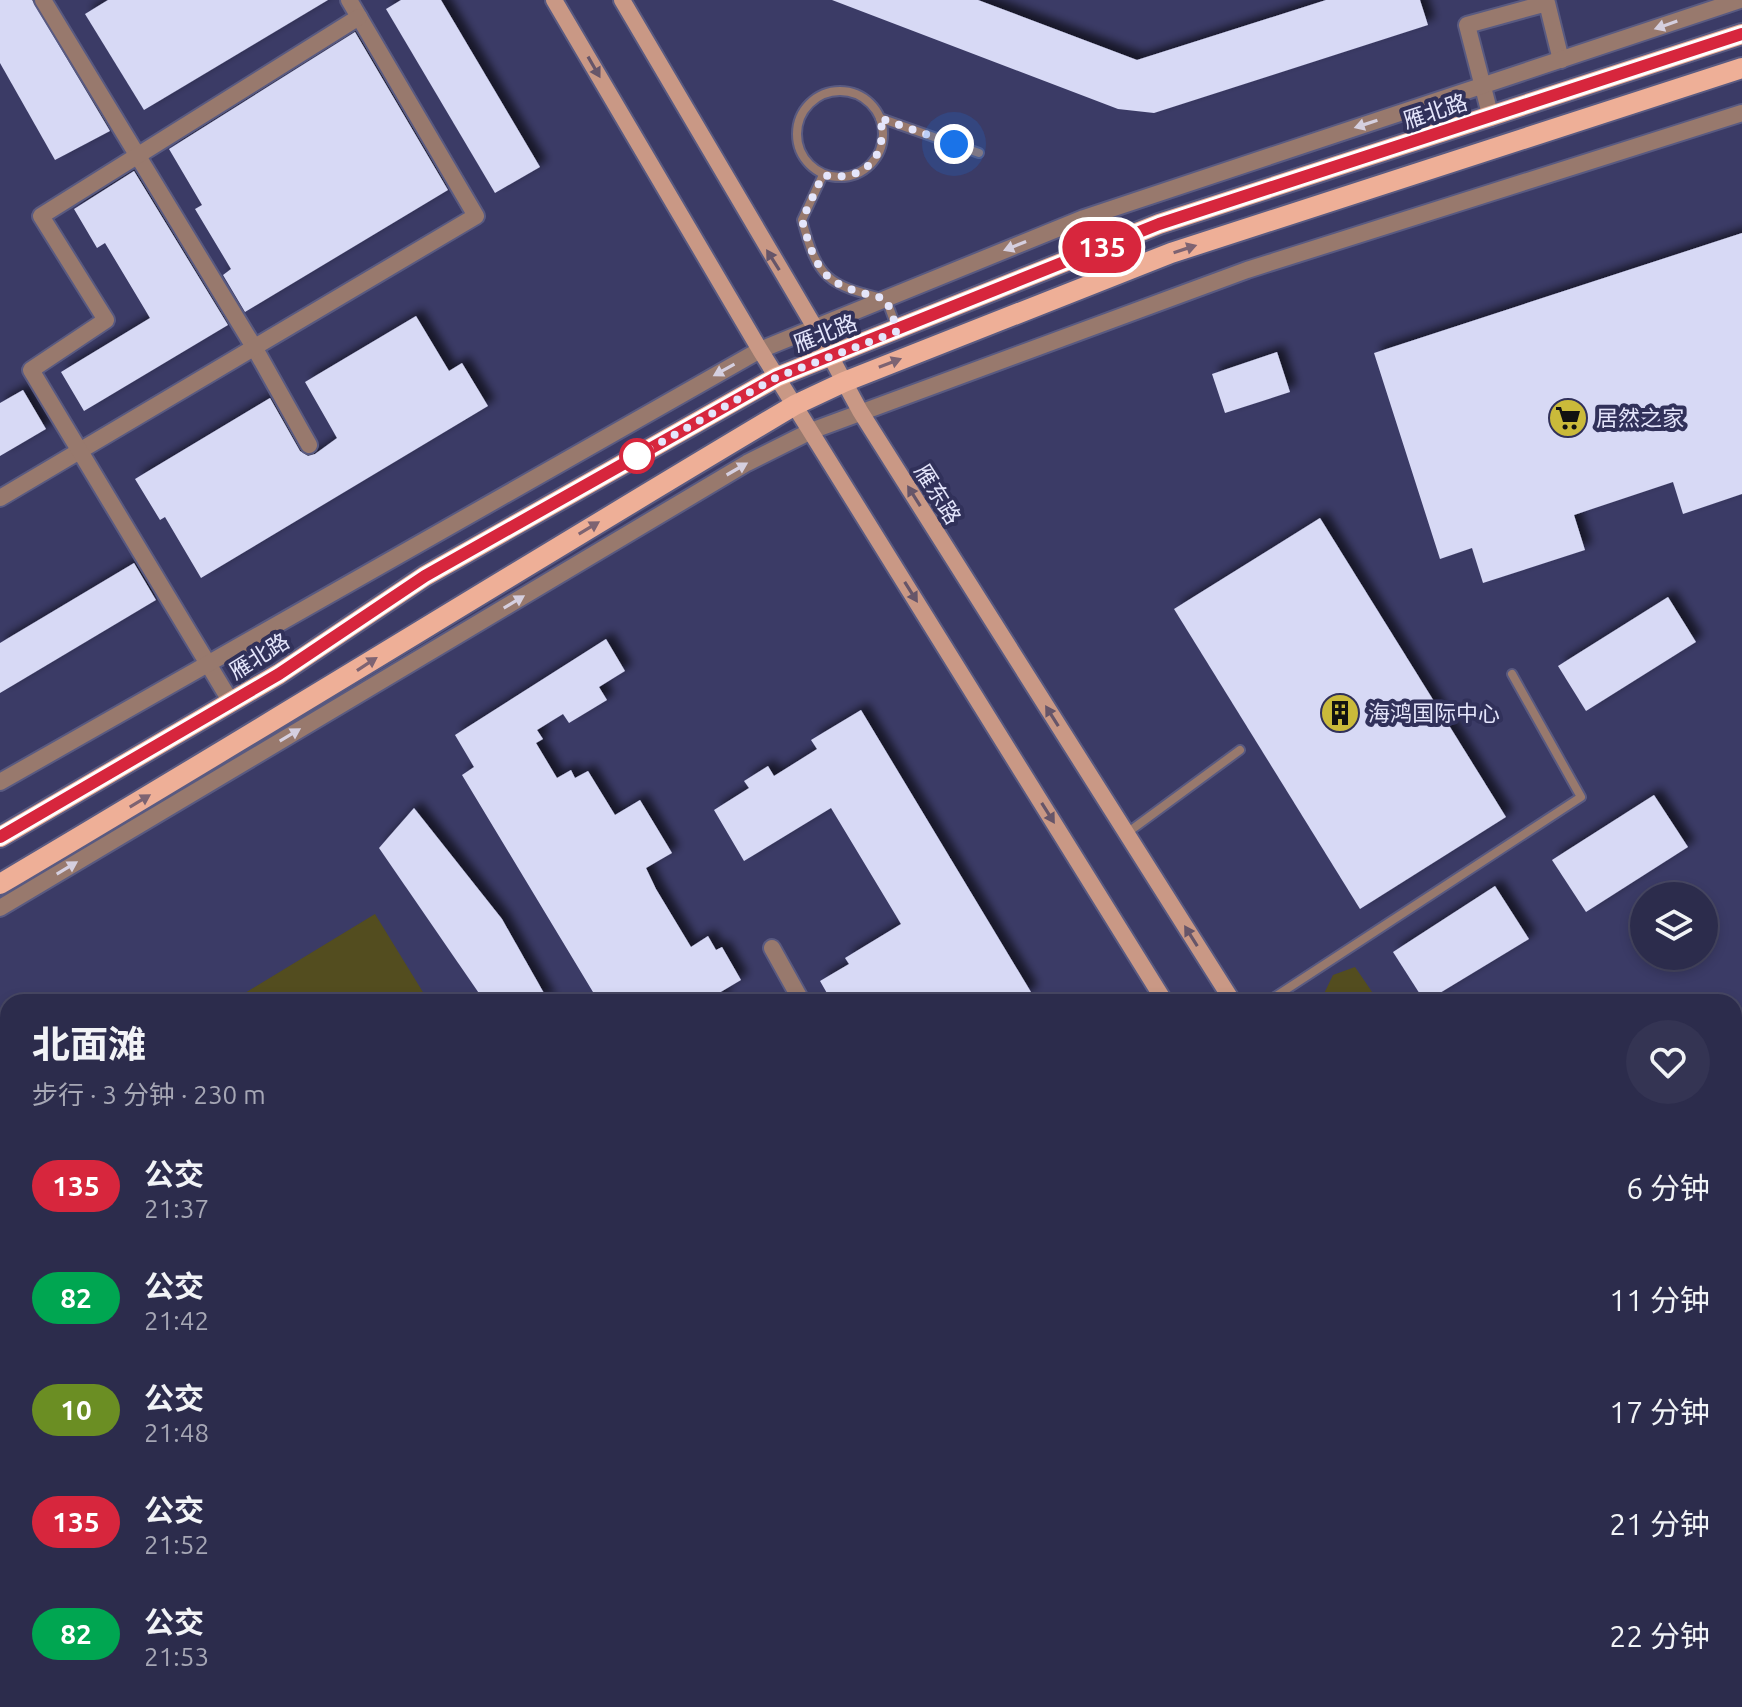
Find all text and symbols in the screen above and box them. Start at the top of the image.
one-way arrow [1654,20,1678,32]
one-way arrow [587,56,601,78]
street label: 雁北路 [1400,88,1470,133]
one-way arrow [1354,119,1378,131]
your location [934,124,974,164]
line badge: 135 [1056,221,1148,273]
text: 135 [1078,231,1126,262]
one-way arrow [1003,240,1026,253]
one-way arrow [1173,242,1197,255]
one-way arrow [766,249,780,271]
street label: 雁北路 [790,309,860,356]
one-way arrow [878,357,902,370]
one-way arrow [713,363,735,377]
supermarket icon: 居然之家 [1547,397,1589,439]
place label: 居然之家 [1596,405,1684,430]
unlabelled marker [620,439,654,473]
street label: 雁东路 [910,459,967,528]
one-way arrow [726,462,748,476]
one-way arrow [907,485,921,507]
one-way arrow [578,521,600,535]
one-way arrow [904,581,918,603]
one-way arrow [503,595,525,609]
street label: 雁北路 [224,627,293,684]
one-way arrow [356,657,378,672]
building icon: 海鸿国际中心 [1319,692,1361,734]
place label: 海鸿国际中心 [1368,700,1500,725]
one-way arrow [1046,705,1060,727]
one-way arrow [279,728,301,742]
one-way arrow [128,795,151,809]
one-way arrow [1041,802,1055,824]
one-way arrow [56,861,78,875]
map controls [1630,882,1718,970]
button: layers [1630,882,1718,970]
one-way arrow [1185,925,1199,947]
button: heart [1626,1020,1710,1104]
text: 北面滩 [32,1023,146,1065]
text: 步行 · 3 分钟 · 230 m [32,1080,266,1109]
text: 公交 [144,1157,204,1191]
text: 135 [52,1170,100,1201]
text: 6 分钟 [1626,1171,1710,1205]
text: 21:37 [144,1194,209,1223]
text: 公交 [144,1269,204,1303]
text: 82 [60,1282,92,1313]
text: 11 分钟 [1609,1283,1710,1317]
text: 21:42 [144,1306,209,1335]
text: 公交 [144,1381,204,1415]
text: 10 [60,1394,92,1425]
text: 17 分钟 [1609,1395,1710,1429]
text: 21:48 [144,1418,209,1447]
text: 公交 [144,1493,204,1527]
text: 135 [52,1506,100,1537]
text: 21 分钟 [1609,1507,1710,1541]
text: 21:52 [144,1530,209,1559]
text: 公交 [144,1605,204,1639]
text: 82 [60,1618,92,1649]
text: 22 分钟 [1609,1619,1710,1653]
text: 21:53 [144,1642,209,1671]

